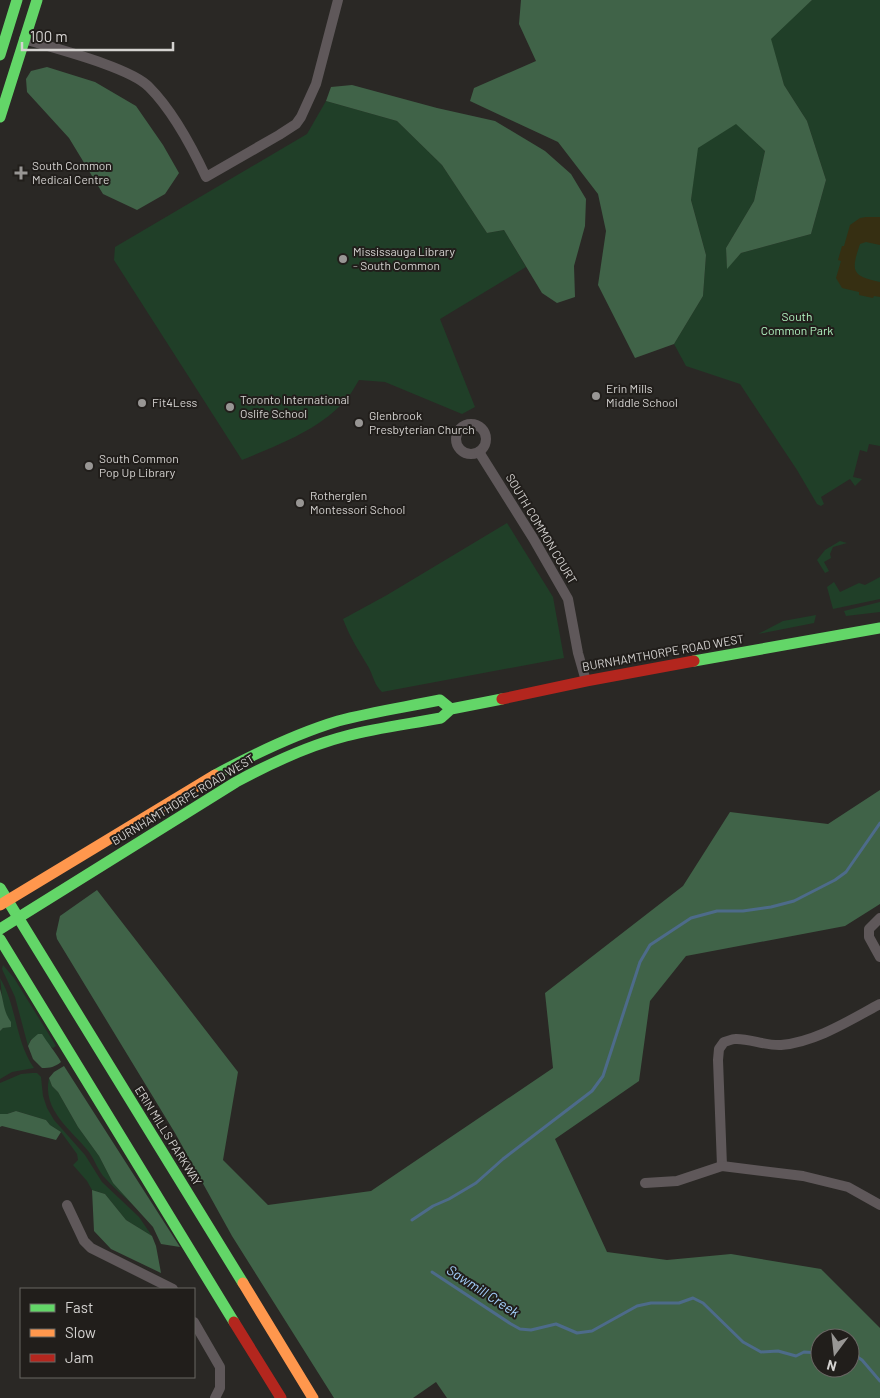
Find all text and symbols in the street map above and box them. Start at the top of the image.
scale bar [22,20,174,52]
text: 100 m [30,27,68,45]
place label: South Common Medical Centre [32,158,112,186]
marker: South Common Medical Centre [14,166,28,180]
place label: Mississauga Library - South Common [353,244,456,272]
marker: Mississauga Library - South Common [337,253,349,265]
park label: South Common Park [761,309,833,337]
place label: Erin Mills Middle School [606,381,678,409]
marker: Erin Mills Middle School [590,390,602,402]
place label: Toronto International Oslife School [240,392,349,420]
place label: Fit4Less [152,395,198,409]
marker: Fit4Less [136,397,148,409]
marker: Toronto International Oslife School [224,401,236,413]
place label: Glenbrook Presbyterian Church [369,408,475,436]
marker: Glenbrook Presbyterian Church [353,417,365,429]
place label: South Common Pop Up Library [99,451,179,479]
marker: South Common Pop Up Library [83,460,95,472]
street label: SOUTH COMMON COURT [503,471,580,586]
place label: Rotherglen Montessori School [310,488,405,516]
marker: Rotherglen Montessori School [294,497,306,509]
street label: BURNHAMTHORPE ROAD WEST [581,631,745,673]
street label: BURNHAMTHORPE ROAD WEST [109,751,256,847]
street label: ERIN MILLS PARKWAY [133,1083,205,1188]
water label: Sawmill Creek [444,1261,523,1320]
legend [20,1288,195,1378]
text: Fast [65,1298,93,1316]
text: Slow [65,1323,96,1341]
north arrow [810,1328,860,1378]
text: Jam [65,1348,94,1366]
text: N [825,1357,838,1375]

